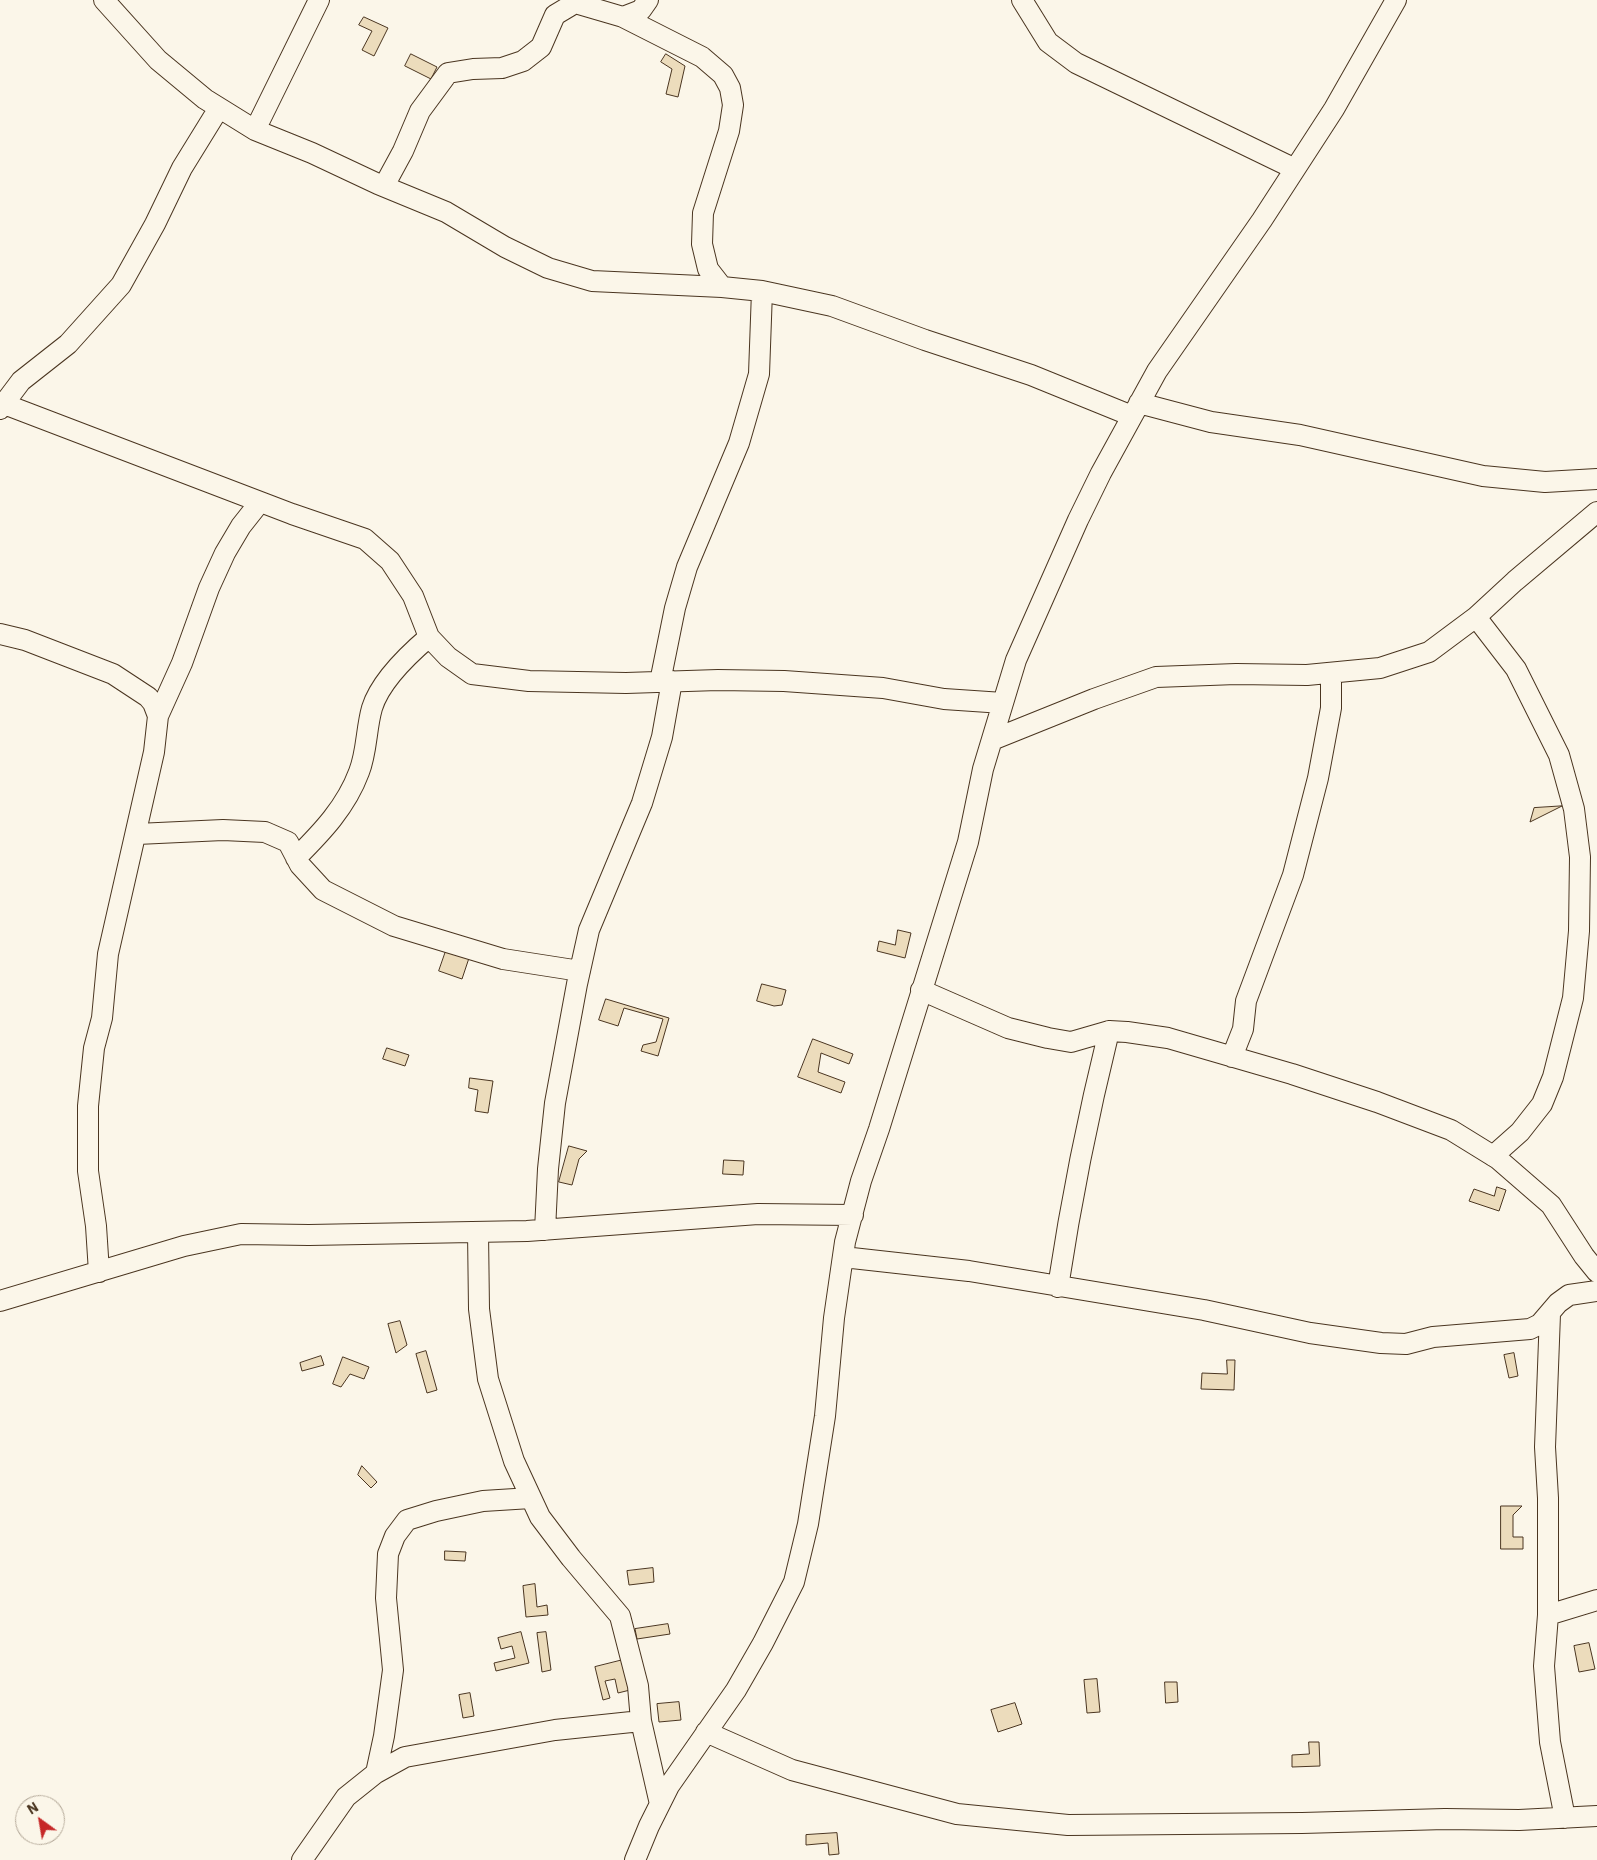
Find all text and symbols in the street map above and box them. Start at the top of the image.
north arrow [15,1795,65,1845]
text: N [24,1798,42,1818]

